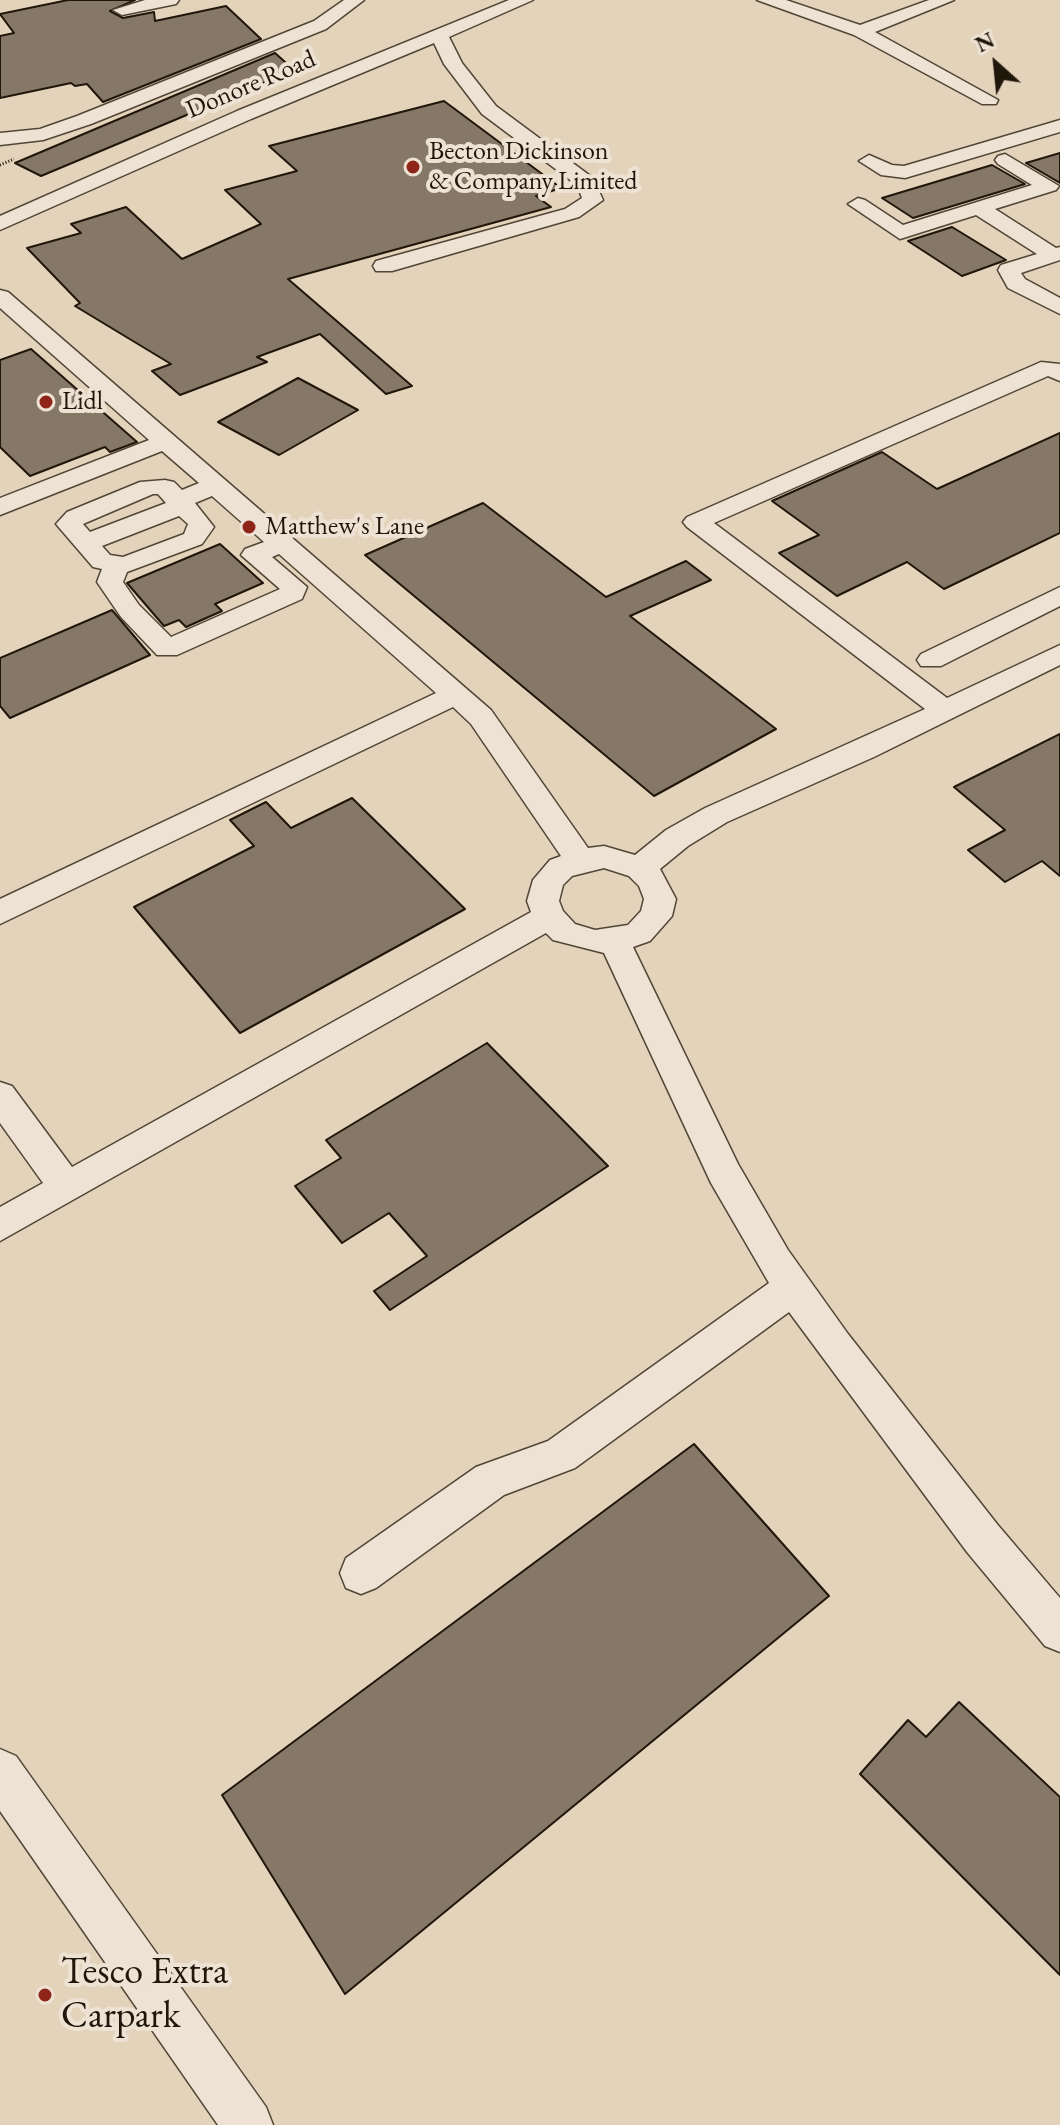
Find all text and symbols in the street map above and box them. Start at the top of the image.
north arrow [956,24,1036,104]
text: N [970,25,999,59]
street label: Donore Road [182,44,320,126]
place label: Becton Dickinson & Company Limited [429,136,637,198]
marker: Becton Dickinson & Company Limited [404,158,422,176]
place label: Lidl [62,386,103,418]
marker: Lidl [37,393,55,411]
place label: Matthew's Lane [265,511,424,543]
marker: Matthew's Lane [240,518,258,536]
place label: Tesco Extra Carpark [61,1950,228,2040]
marker: Tesco Extra Carpark [36,1986,54,2004]

